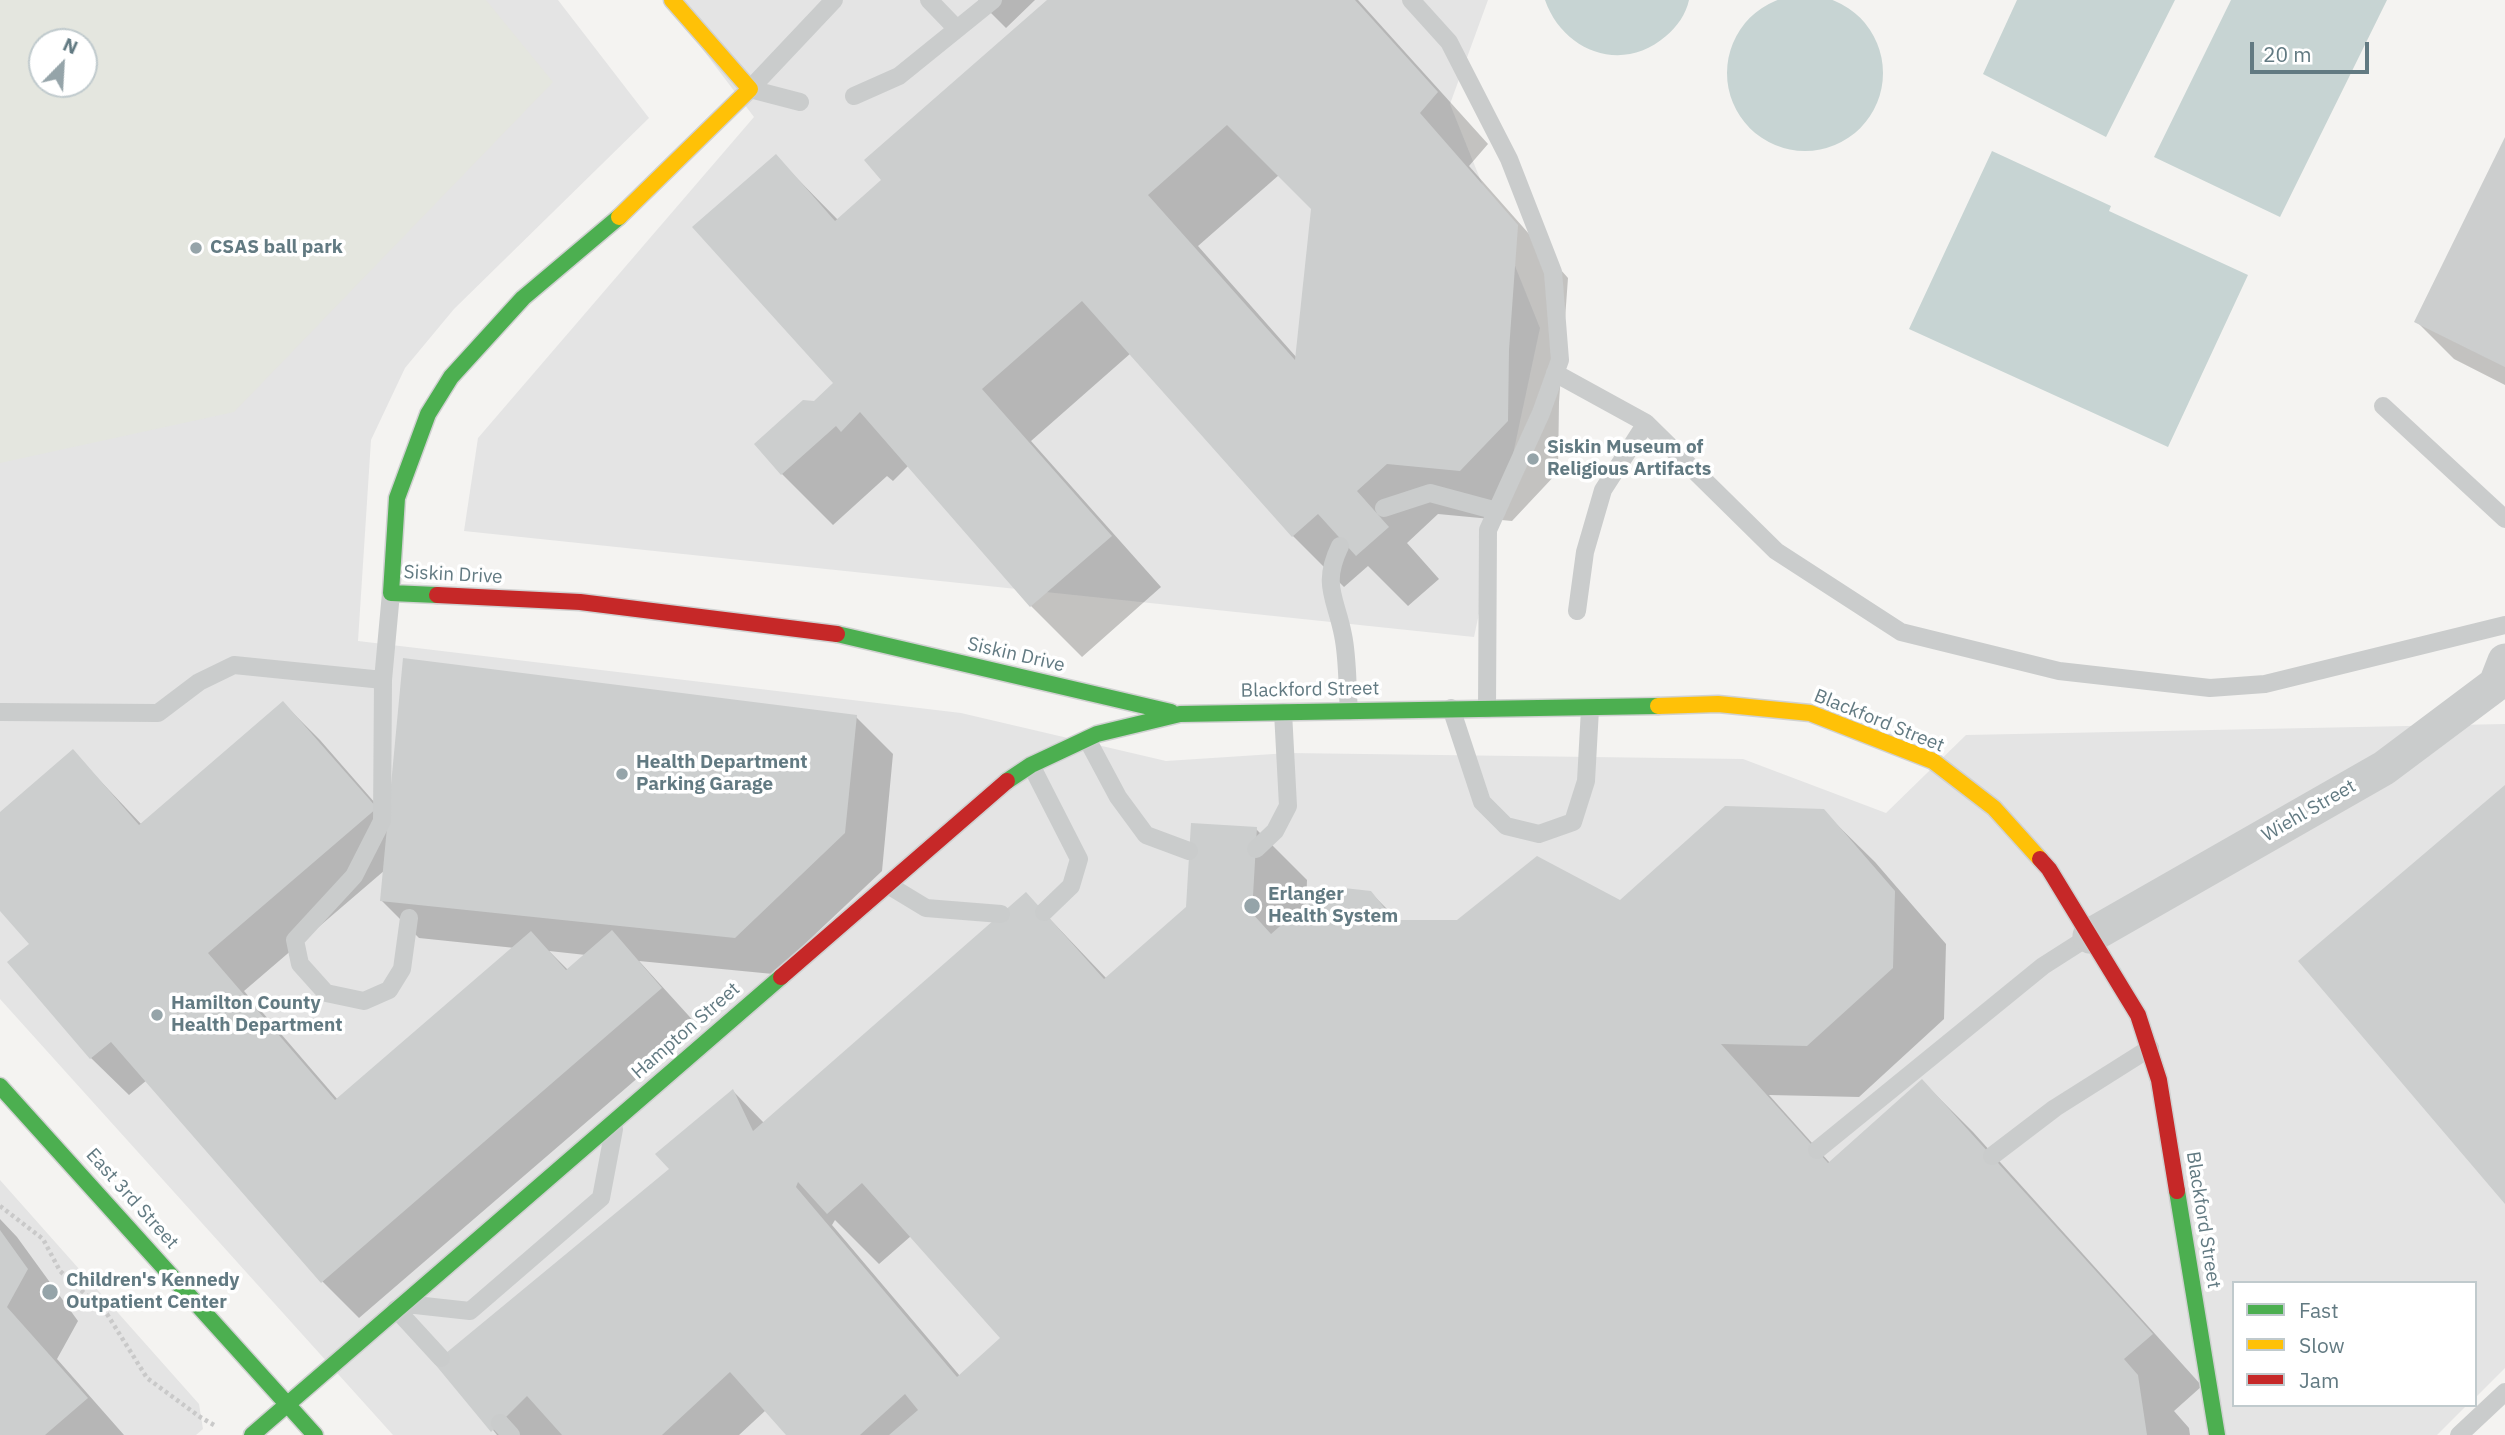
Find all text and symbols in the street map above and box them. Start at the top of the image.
north arrow [28,28,98,98]
scale bar [2253,28,2372,72]
text: N [60,32,82,59]
text: 20 m [2263,40,2312,68]
place label: CSAS ball park [210,237,343,259]
marker: CSAS ball park [188,240,204,256]
place label: Siskin Museum of Religious Artifacts [1547,437,1711,481]
marker: Siskin Museum of Religious Artifacts [1525,451,1541,467]
street label: Siskin Drive [403,561,503,589]
street label: Siskin Drive [965,633,1067,677]
street label: Blackford Street [1241,677,1379,703]
street label: Blackford Street [1811,684,1947,758]
place label: Health Department Parking Garage [636,752,808,796]
marker: Health Department Parking Garage [614,766,630,782]
street label: Wiehl Street [2258,775,2360,847]
place label: Erlanger Health System [1268,884,1398,928]
marker: Erlanger Health System [1242,896,1262,916]
street label: Hampton Street [627,978,745,1084]
place label: Hamilton County Health Department [171,993,343,1037]
marker: Hamilton County Health Department [149,1007,165,1023]
street label: East 3rd Street [81,1144,183,1254]
street label: Blackford Street [2181,1150,2225,1290]
place label: Children's Kennedy Outpatient Center [66,1270,239,1314]
legend [2232,1281,2477,1407]
marker: Children's Kennedy Outpatient Center [40,1282,60,1302]
text: Fast [2299,1296,2339,1324]
text: Slow [2299,1331,2345,1359]
text: Jam [2299,1366,2339,1394]

